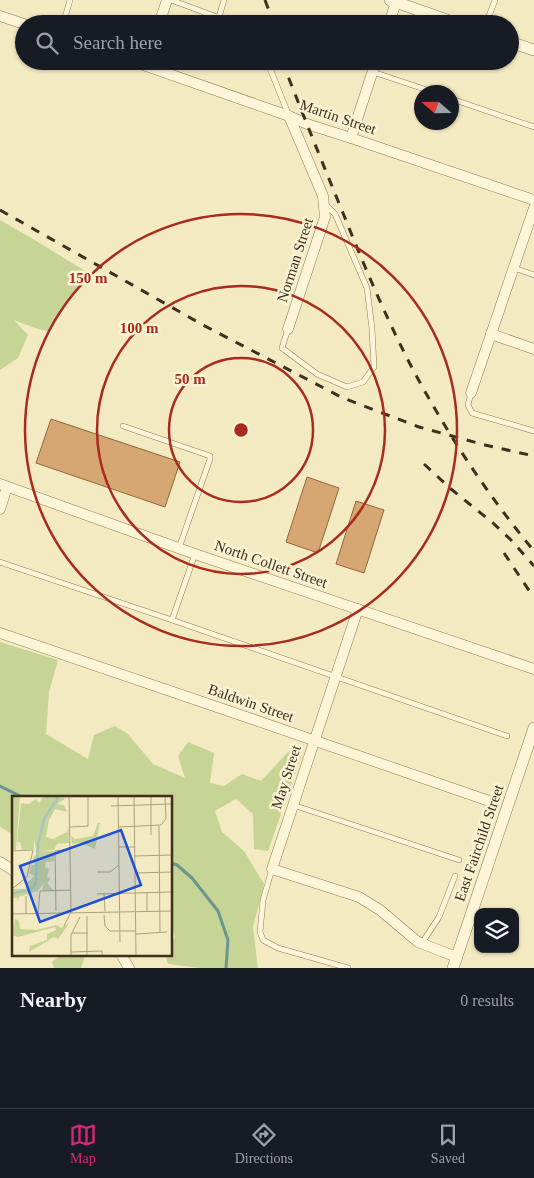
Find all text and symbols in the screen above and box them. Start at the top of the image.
search box [15,15,519,70]
icon: search [33,29,61,57]
text: Search here [73,32,162,53]
north arrow [414,85,459,130]
street label: Martin Street [298,96,379,138]
street label: Norman Street [274,215,316,304]
text: 150 m [69,270,108,286]
text: 100 m [120,320,159,336]
text: 50 m [174,371,206,387]
centre of rings [232,421,250,439]
street label: North Collett Street [212,537,330,591]
street label: Baldwin Street [206,681,297,725]
street label: May Street [268,742,304,811]
street label: East Fairchild Street [451,782,507,904]
inset map [12,796,172,956]
map controls [474,908,519,953]
button: layers [474,908,519,953]
text: Nearby [20,988,87,1012]
text: 0 results [460,992,514,1009]
tab: Map [69,1121,97,1167]
tab: Directions [235,1121,293,1167]
tab: Saved [431,1121,465,1167]

